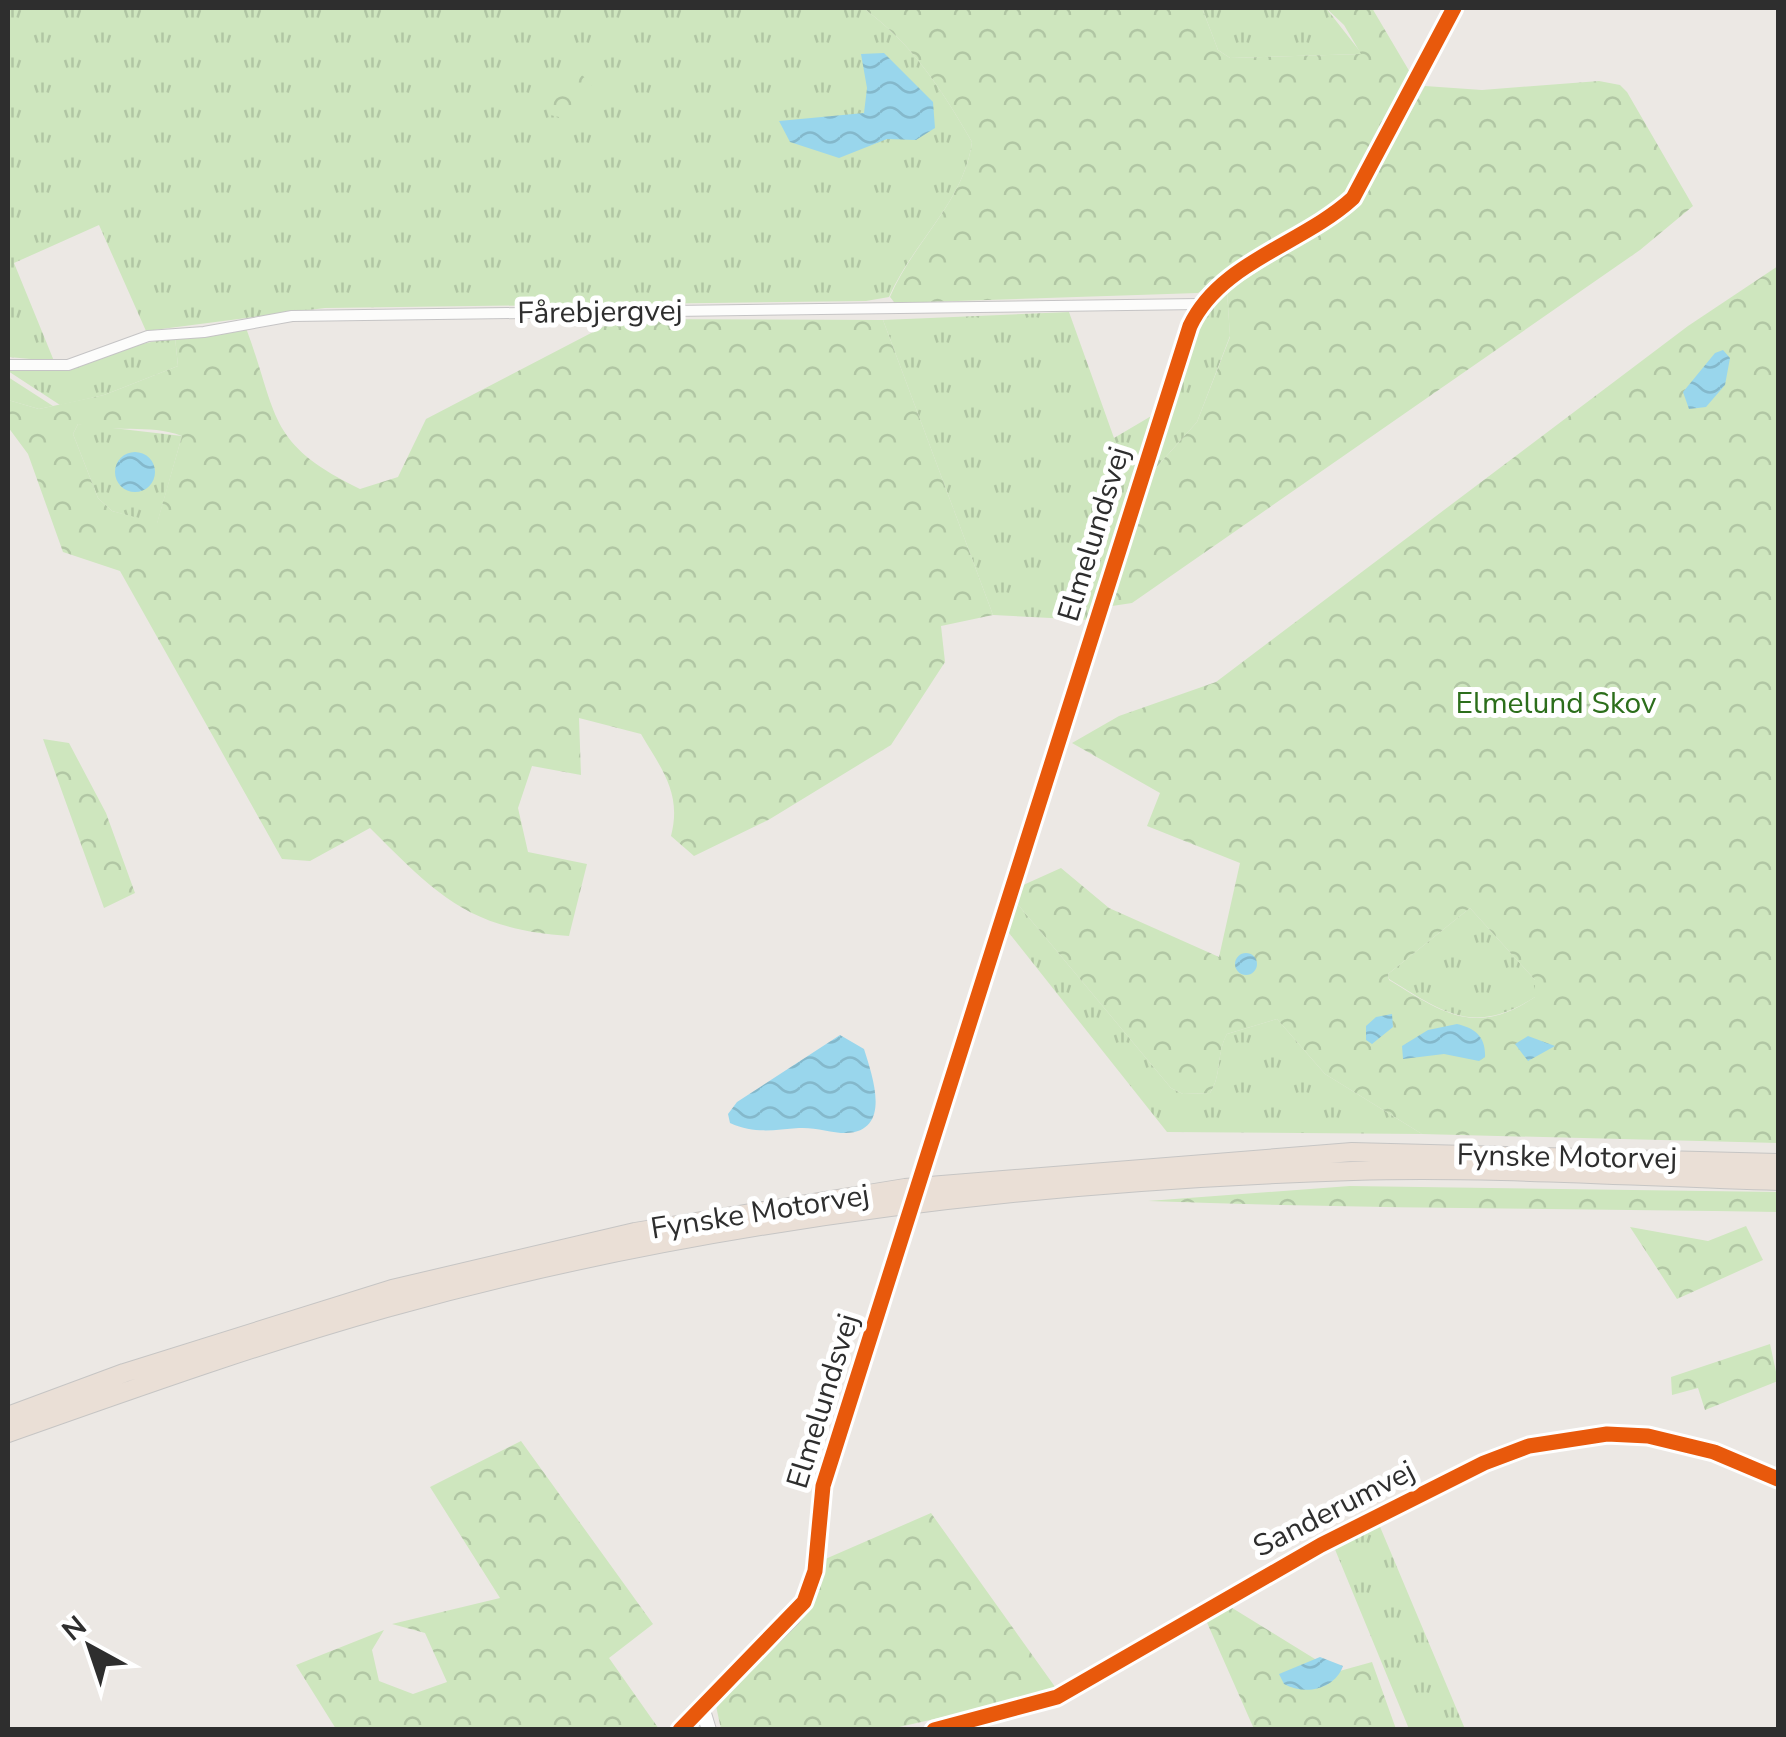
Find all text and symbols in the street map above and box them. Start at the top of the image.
street label: Fårebjergvej [517,290,683,334]
street label: Elmelundsvej [1048,442,1140,626]
park label: Elmelund Skov [1456,683,1657,724]
street label: Fynske Motorvej [1456,1135,1678,1179]
street label: Fynske Motorvej [648,1174,872,1250]
street label: Elmelundsvej [777,1309,869,1493]
street label: Sanderumvej [1246,1451,1422,1567]
north arrow [40,1597,140,1697]
text: N [54,1607,95,1650]

